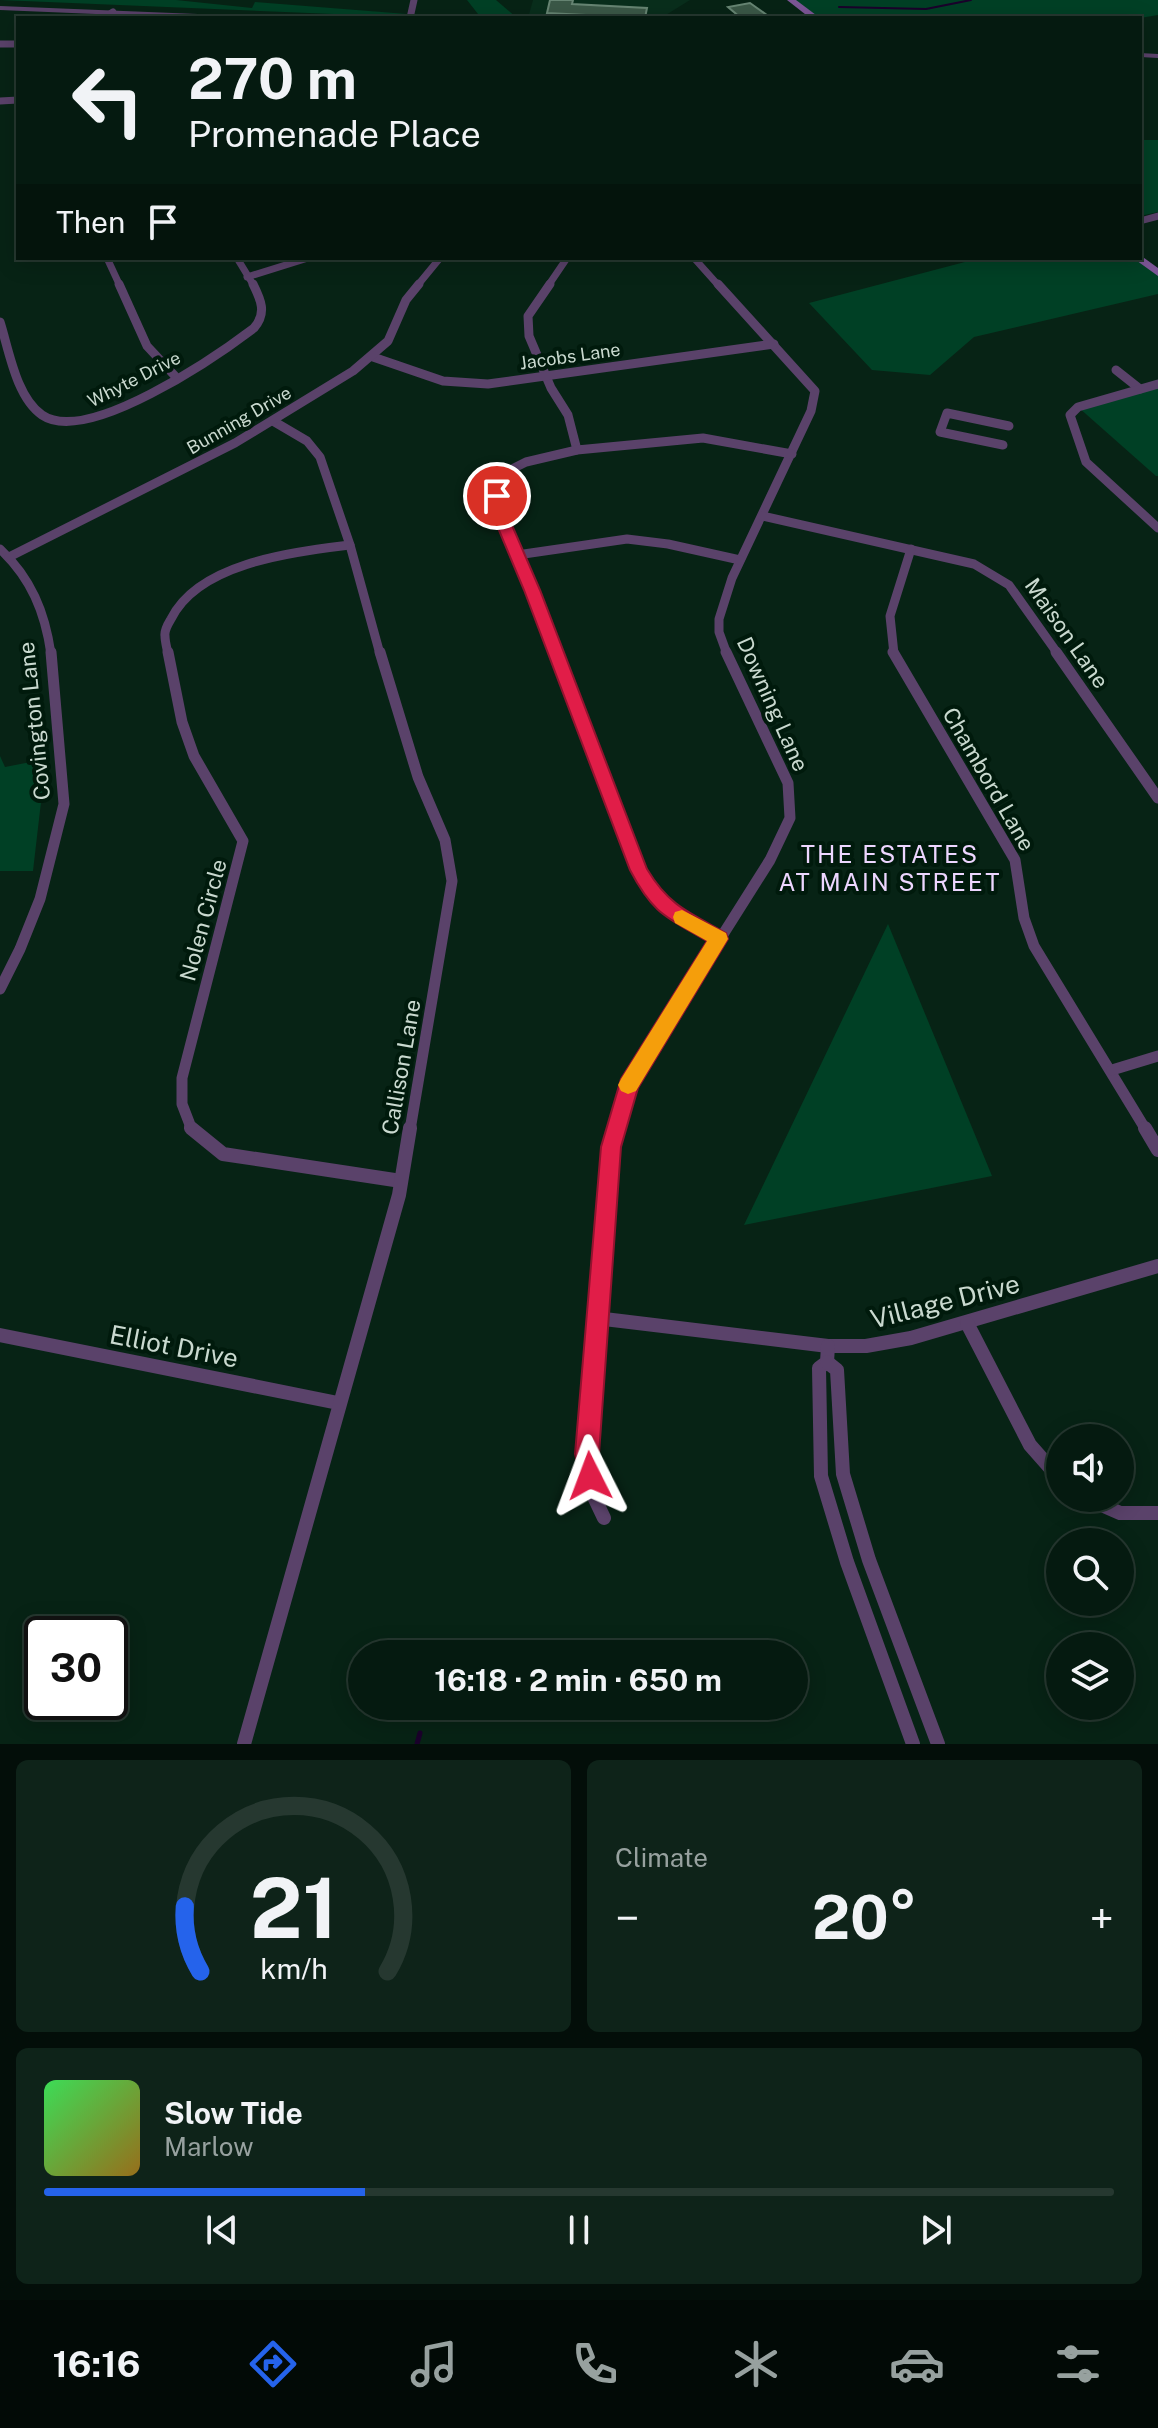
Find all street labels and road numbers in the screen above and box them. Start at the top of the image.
street label: Jacobs Lane [518,339,622,373]
street label: Whyte Drive [84,347,184,411]
street label: Bunning Drive [183,382,295,458]
street label: Maison Lane [1020,573,1114,693]
street label: Downing Lane [732,633,814,775]
street label: Covington Lane [13,641,55,801]
street label: Chambord Lane [937,703,1041,855]
street label: Nolen Circle [174,856,232,984]
street label: Callison Lane [376,997,426,1137]
street label: Village Drive [867,1268,1023,1334]
street label: Elliot Drive [107,1318,241,1374]

